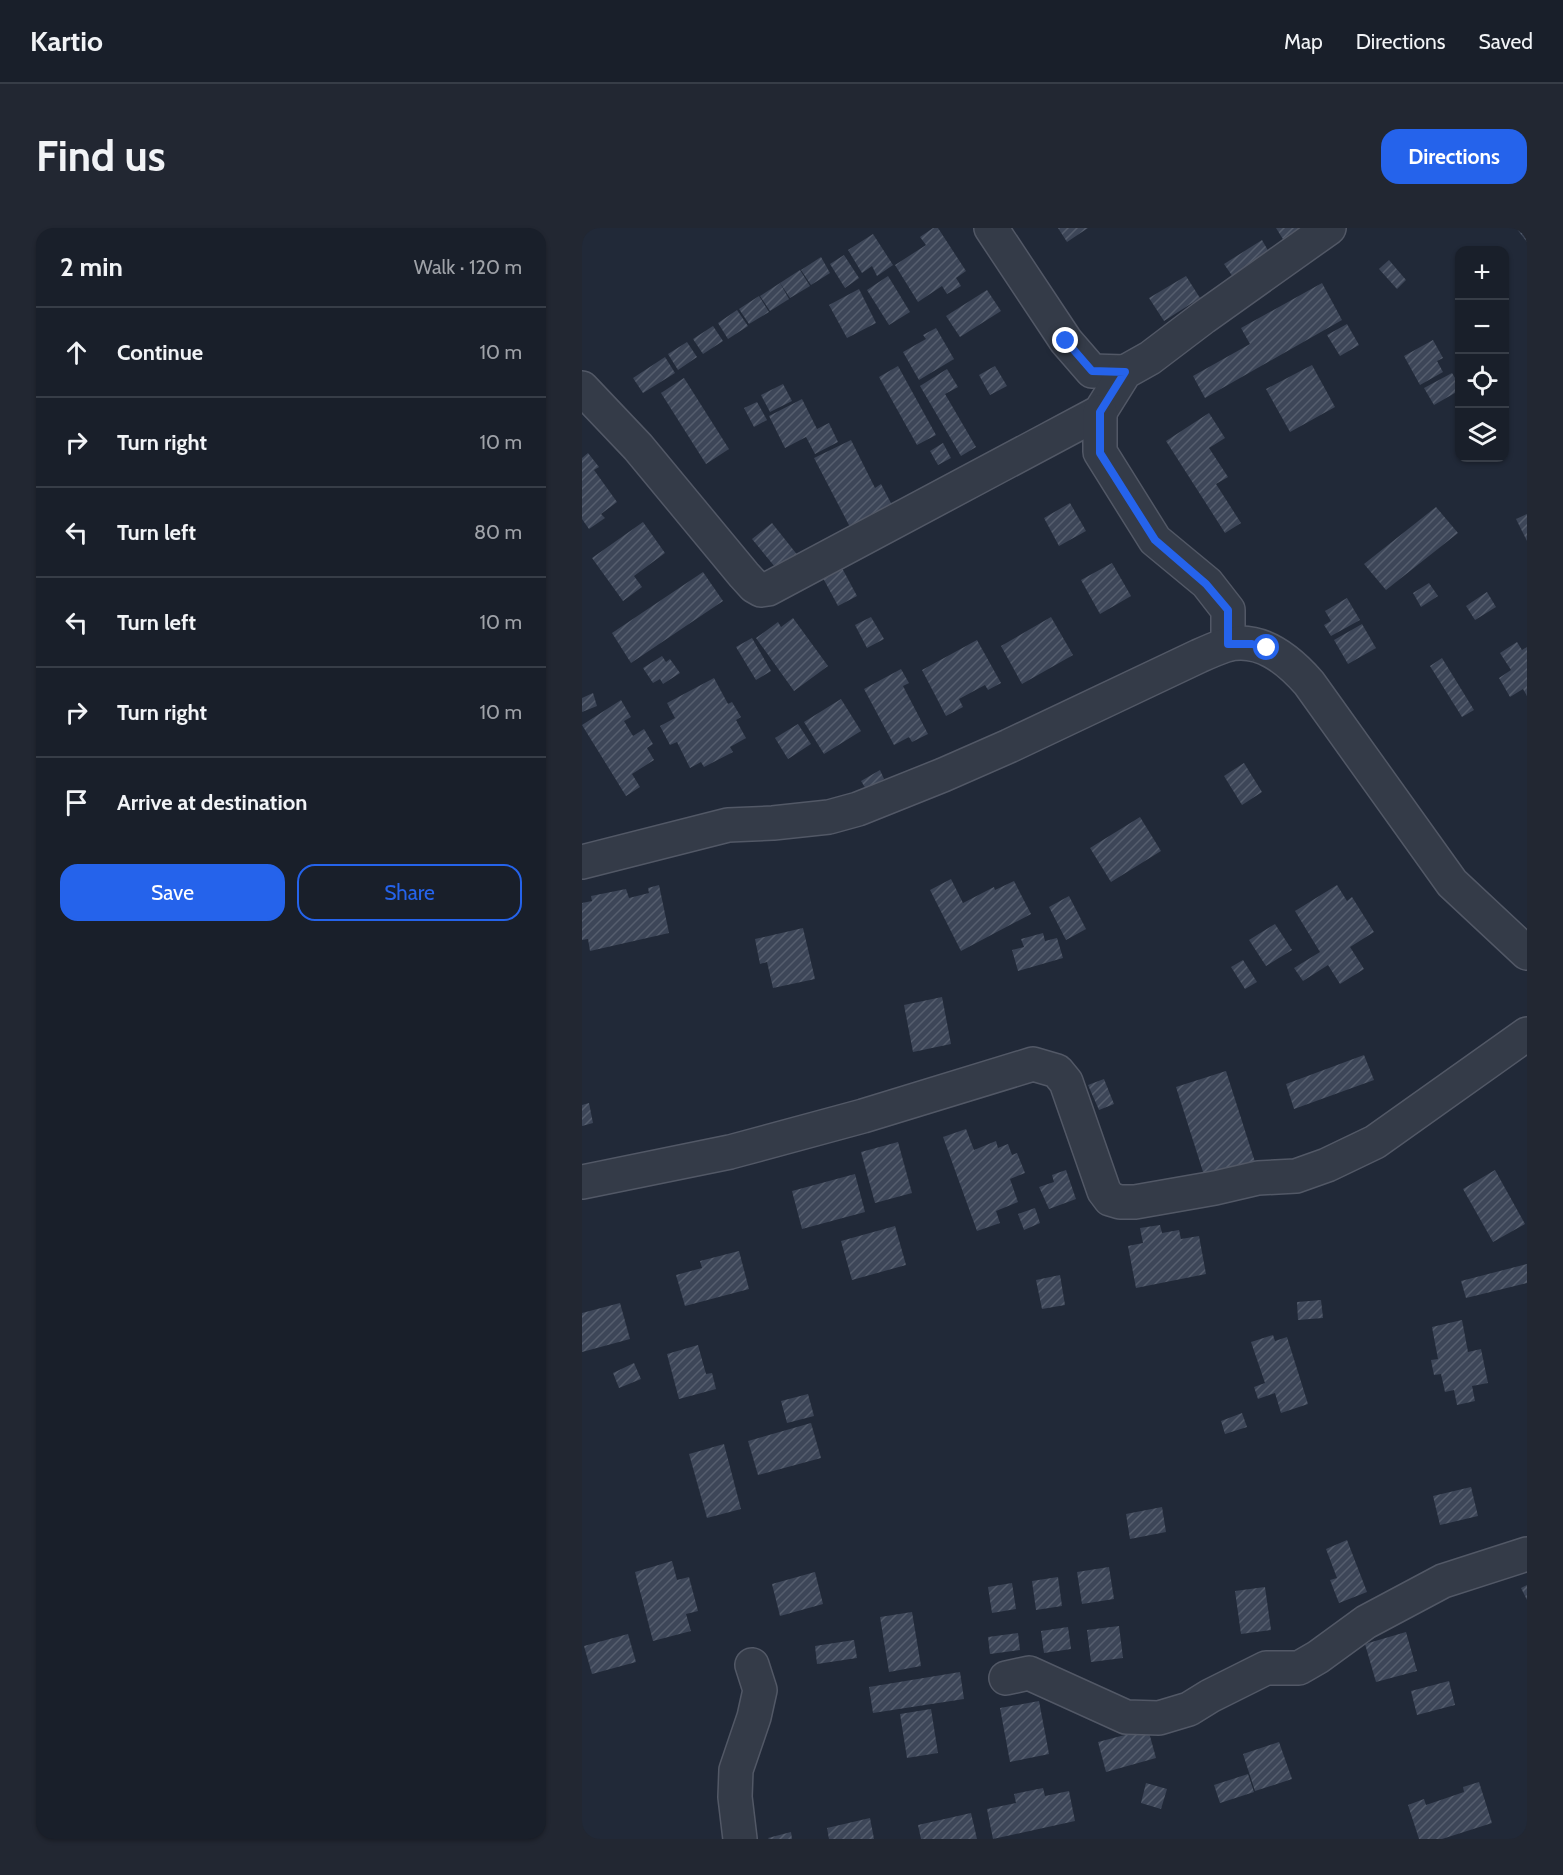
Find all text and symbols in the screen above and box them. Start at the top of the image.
text: Kartio [30,24,103,58]
text: Map [1284,29,1323,54]
text: Directions [1356,29,1445,54]
text: Saved [1478,29,1533,54]
button: Directions [1381,129,1527,184]
text: Find us [36,130,165,182]
map controls [1455,246,1509,462]
button: + [1455,246,1509,300]
text: 2 min [60,251,123,283]
text: Walk · 120 m [414,255,522,279]
button: − [1455,300,1509,354]
route end [1052,327,1078,353]
icon: ahead [60,336,93,369]
text: Continue [117,339,203,366]
text: 10 m [479,340,522,364]
button: locate [1455,354,1509,408]
button: layers [1455,408,1509,462]
icon: right [60,426,93,459]
text: Turn right [117,429,207,456]
text: 10 m [479,430,522,454]
icon: left [60,516,93,549]
text: Turn left [117,519,196,546]
text: 80 m [474,520,522,544]
icon: left [60,606,93,639]
text: Turn left [117,609,196,636]
text: 10 m [479,610,522,634]
route start [1253,634,1279,660]
icon: right [60,696,93,729]
text: Turn right [117,699,207,726]
text: 10 m [479,700,522,724]
icon: arrive [60,786,93,819]
text: Arrive at destination [117,789,307,816]
button: Save [60,864,285,921]
button: Share [297,864,522,921]

